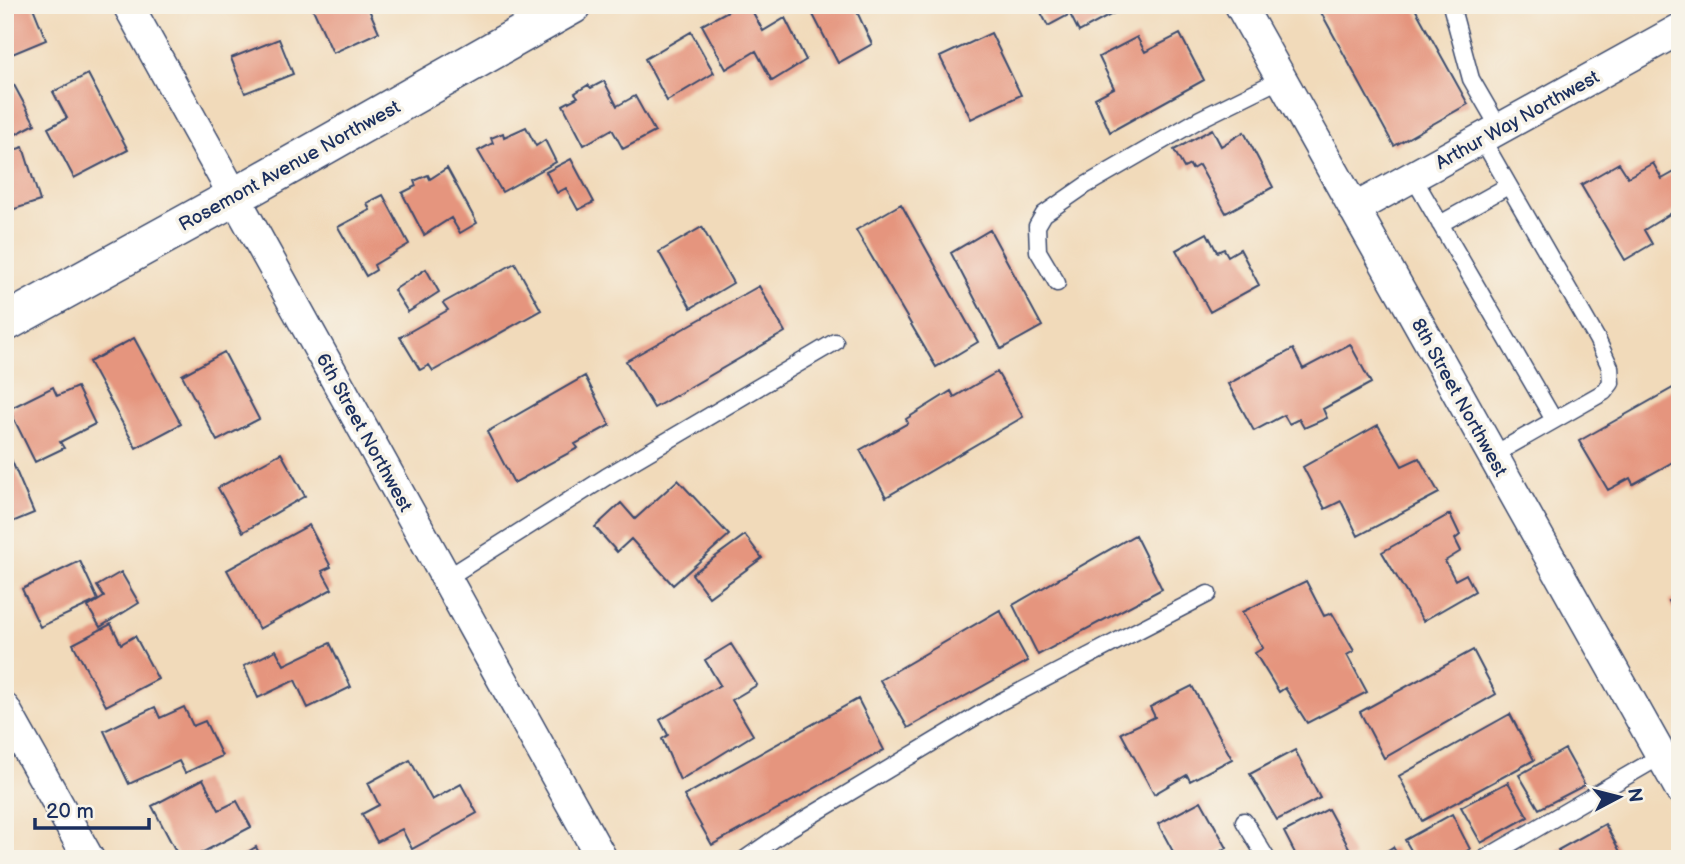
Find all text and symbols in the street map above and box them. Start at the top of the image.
street label: Arthur Way Northwest [1432,66,1604,175]
street label: Rosemont Avenue Northwest [175,96,405,237]
street label: 8th Street Northwest [1406,315,1512,481]
street label: 6th Street Northwest [311,350,417,516]
north arrow [1584,762,1654,832]
scale bar [35,787,149,831]
text: N [1622,787,1647,804]
text: 20 m [46,799,94,824]

